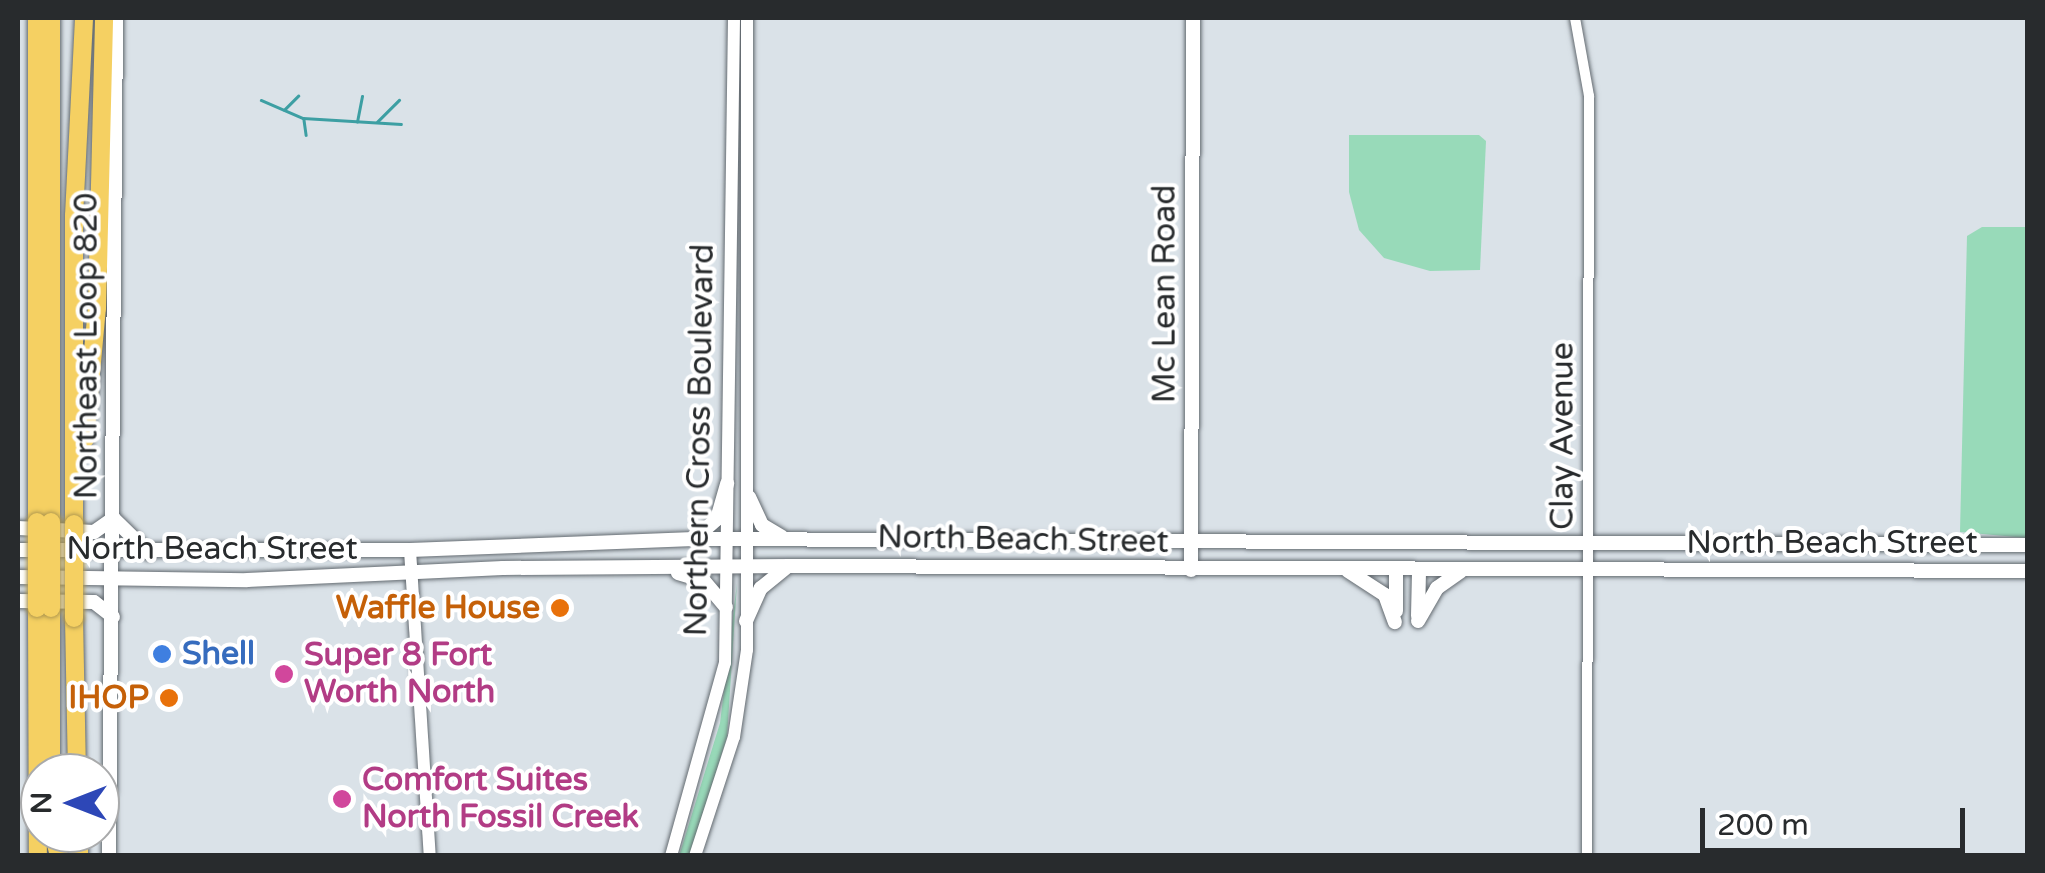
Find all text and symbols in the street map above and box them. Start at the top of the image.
street label: Mc Lean Road [1146,185,1184,403]
street label: Northeast Loop 820 [68,193,106,499]
street label: Northern Cross Boulevard [677,243,723,637]
street label: Clay Avenue [1544,342,1582,530]
street label: North Beach Street [877,518,1169,562]
street label: North Beach Street [1686,524,1978,562]
street label: North Beach Street [66,530,358,568]
place label: Waffle House [336,589,540,627]
marker: Waffle House [549,597,571,619]
place label: Shell [182,635,255,673]
place label: Super 8 Fort Worth North [304,637,495,712]
marker: Shell [151,643,173,665]
marker: Super 8 Fort Worth North [273,663,295,685]
place label: IHOP [68,679,149,717]
marker: IHOP [158,687,180,709]
north arrow [20,753,120,853]
place label: Comfort Suites North Fossil Creek [362,762,639,837]
marker: Comfort Suites North Fossil Creek [331,788,353,810]
scale bar [1705,788,1970,850]
text: N [25,792,59,814]
text: 200 m [1717,807,1809,844]

